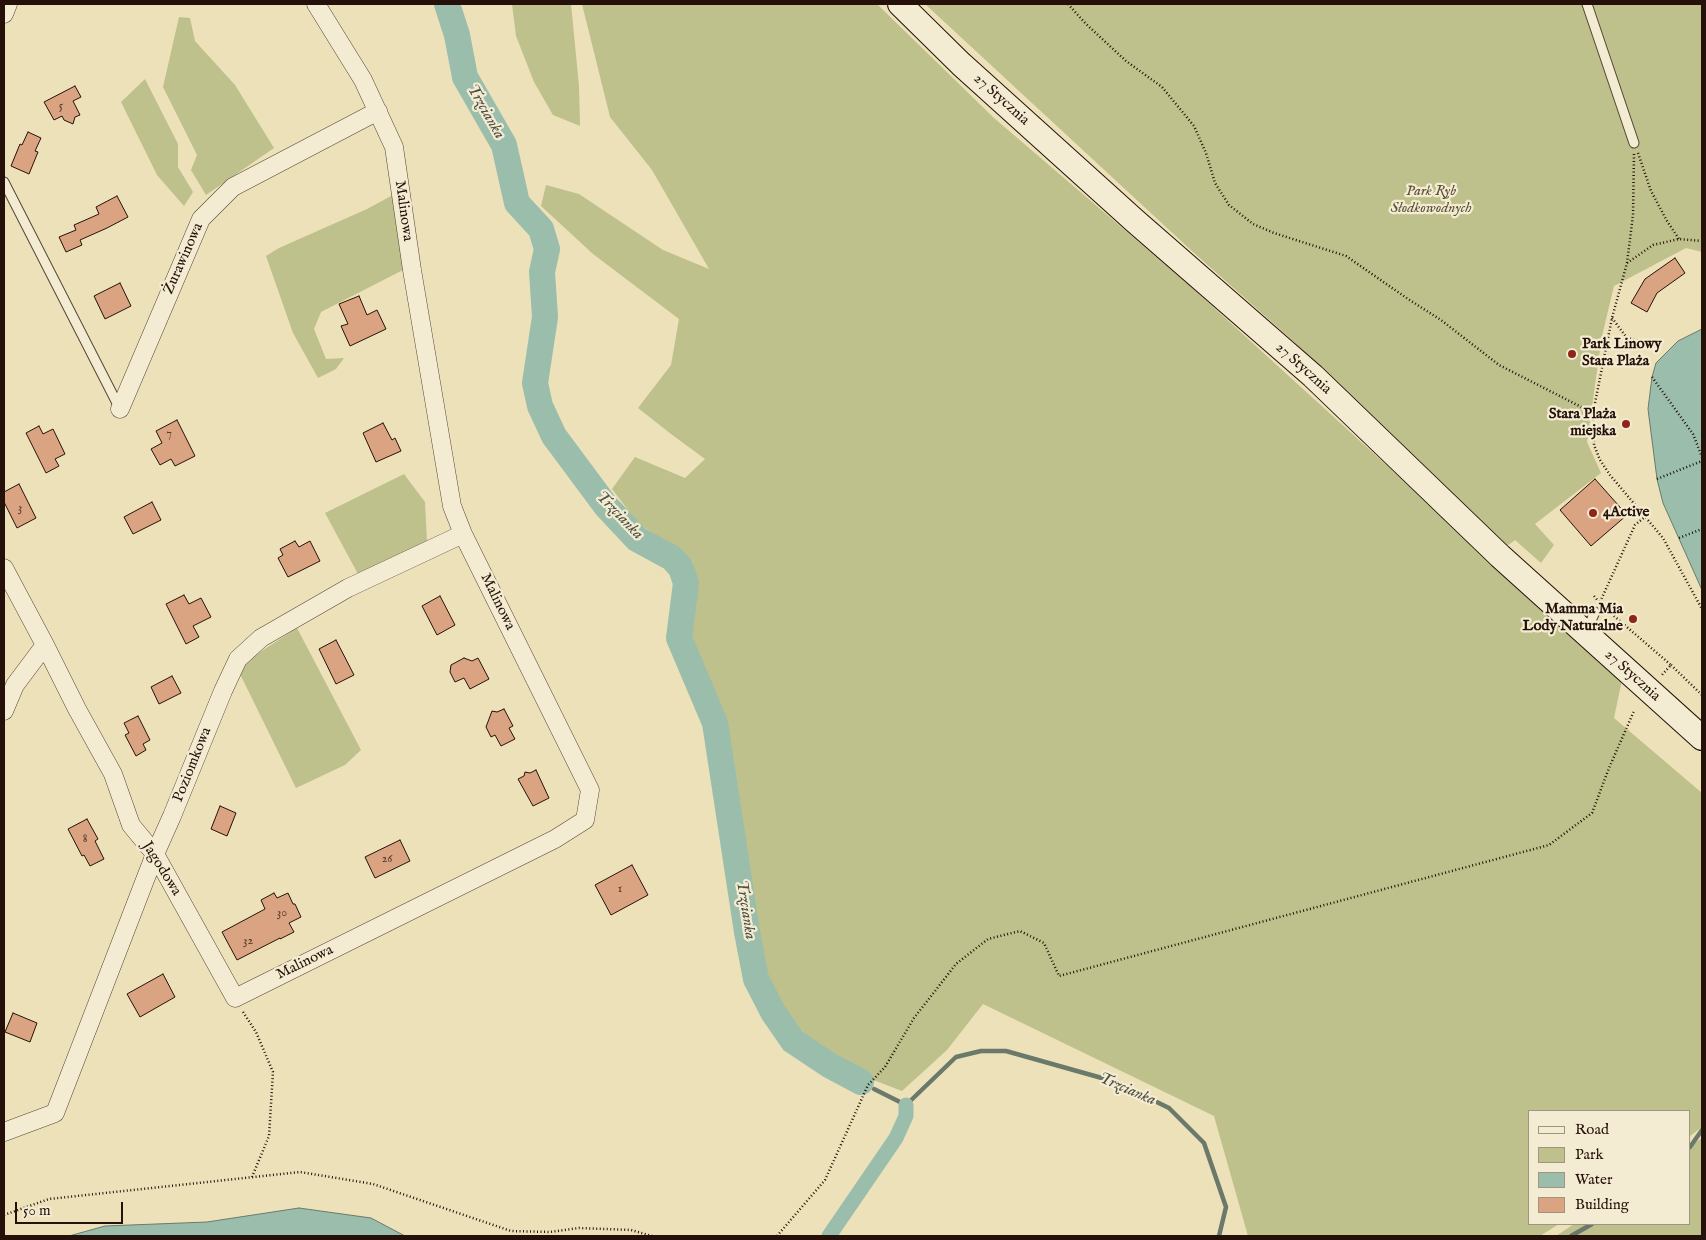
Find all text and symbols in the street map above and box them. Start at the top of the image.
street label: 27 Stycznia [969,70,1033,130]
water label: Trzcianka [462,81,508,143]
house number: 5 [59,100,63,114]
street label: Malinowa [390,180,416,242]
park label: Park Ryb Słodkowodnych [1390,183,1472,218]
street label: Żurawinowa [160,221,208,297]
place label: Park Linowy Stara Plaża [1582,336,1662,371]
street label: 27 Stycznia [1271,339,1335,399]
marker: Park Linowy Stara Plaża [1566,348,1578,360]
place label: Stara Plaża miejska [1549,406,1616,441]
marker: Stara Plaża miejska [1620,418,1632,430]
house number: 7 [166,428,172,442]
water label: Trzcianka [591,488,647,544]
house number: 3 [18,502,22,516]
place label: 4Active [1603,504,1649,522]
marker: 4Active [1587,507,1599,519]
street label: Malinowa [476,571,518,633]
place label: Mamma Mia Lody Naturalne [1523,601,1623,636]
marker: Mamma Mia Lody Naturalne [1627,613,1639,625]
street label: 27 Stycznia [1600,646,1664,706]
street label: Poziomkowa [170,725,216,805]
house number: 8 [83,833,87,847]
street label: Jagodowa [137,839,185,899]
house number: 26 [382,853,392,867]
water label: Trzcianka [731,879,759,941]
house number: 1 [618,883,622,897]
house number: 30 [277,907,287,921]
house number: 32 [243,935,253,949]
street label: Malinowa [274,942,336,984]
water label: Trzcianka [1096,1069,1158,1111]
legend [1528,1110,1691,1225]
text: Road [1575,1120,1609,1139]
text: Park [1575,1145,1604,1164]
text: Water [1575,1170,1612,1189]
scale bar [18,1192,125,1224]
text: Building [1575,1195,1629,1214]
text: 50 m [23,1201,51,1220]

